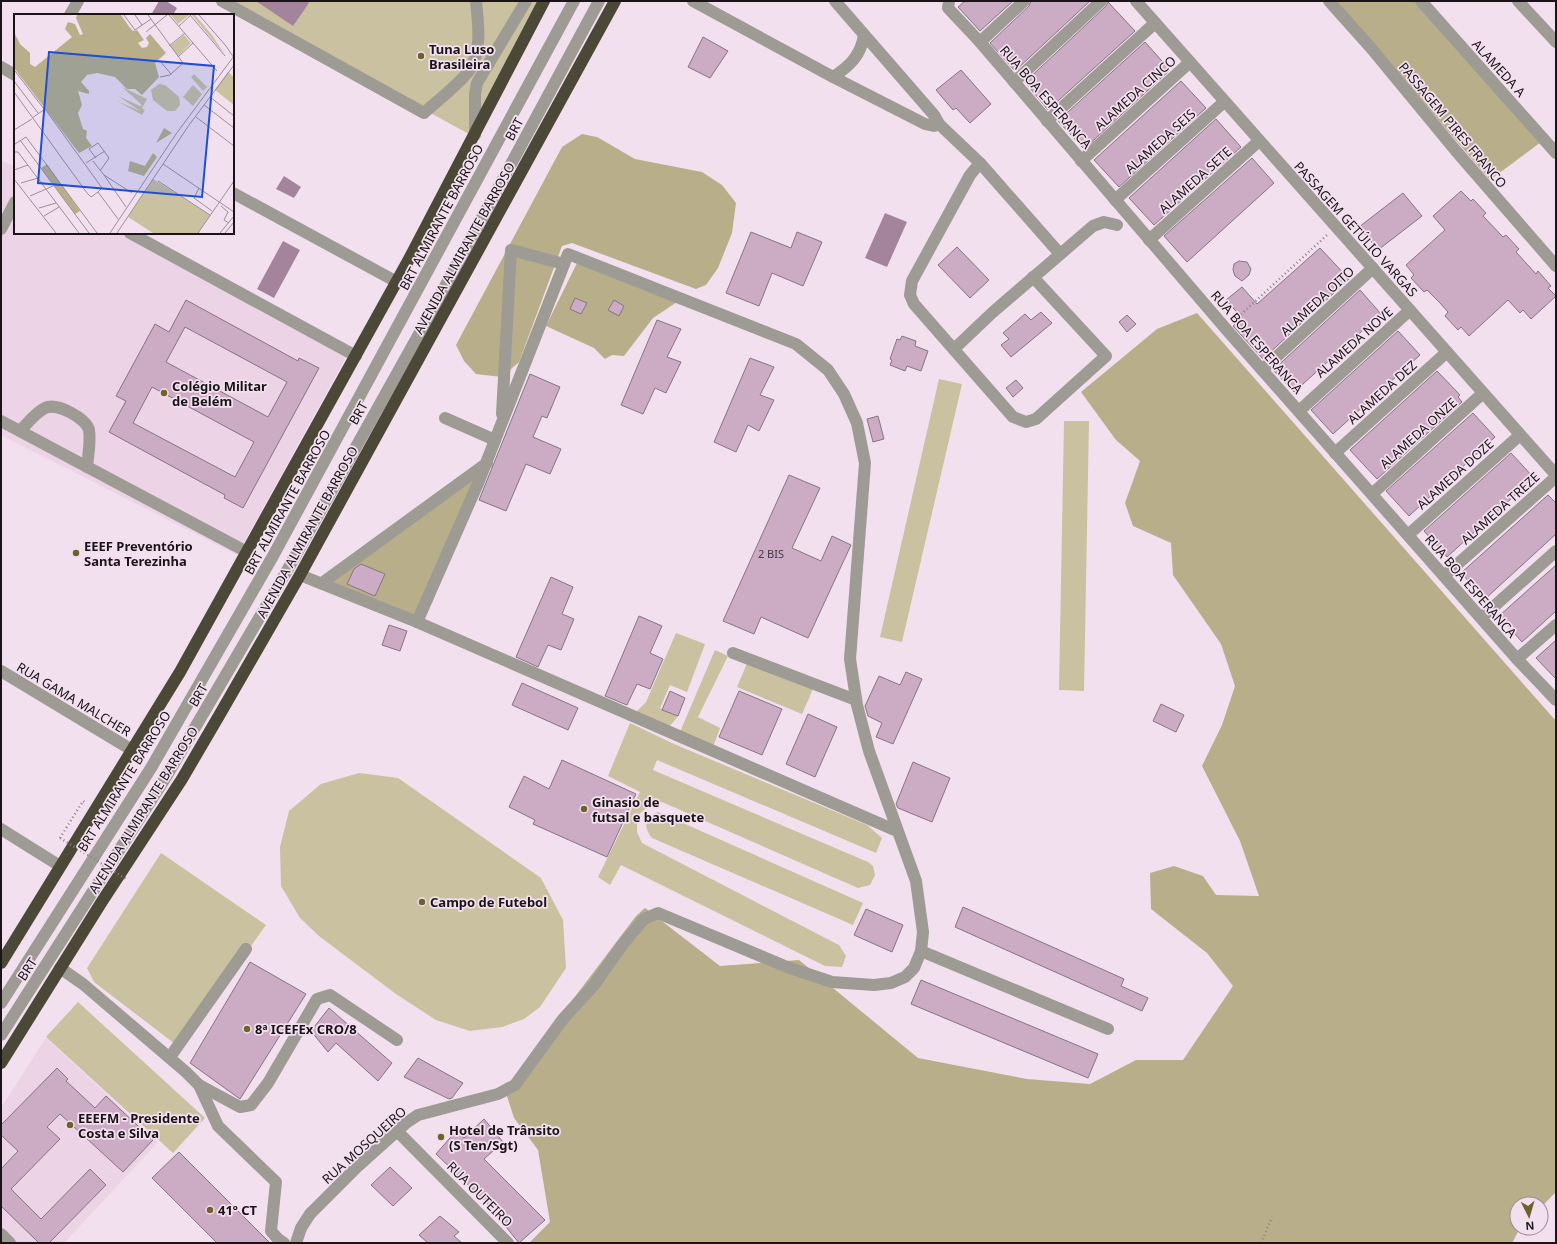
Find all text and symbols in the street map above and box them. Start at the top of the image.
inset map [14,14,234,234]
street label: ALAMEDA A [1468,35,1530,101]
place label: Tuna Luso Brasileira [429,40,494,73]
street label: RUA BOA ESPERANCA [996,41,1096,153]
marker: Tuna Luso Brasileira [416,51,426,61]
street label: ALAMEDA CINCO [1090,52,1180,134]
street label: PASSAGEM PIRES FRANCO [1395,58,1511,192]
street label: ALAMEDA SEIS [1121,104,1199,178]
street label: BRT [500,114,528,144]
street label: BRT ALMIRANTE BARROSO [395,141,487,293]
street label: ALAMEDA SETE [1155,142,1235,218]
street label: PASSAGEM GETÚLIO VARGAS [1290,157,1422,301]
street label: AVENIDA ALMIRANTE BARROSO [409,159,519,337]
street label: ALAMEDA OITO [1276,262,1358,340]
street label: RUA BOA ESPERANCA [1207,286,1307,398]
street label: ALAMEDA NOVE [1311,302,1397,382]
street label: ALAMEDA DEZ [1343,356,1421,428]
place label: Colégio Militar de Belém [172,377,267,410]
marker: Colégio Militar de Belém [159,388,169,398]
street label: ALAMEDA ONZE [1376,394,1460,472]
street label: BRT [344,398,372,428]
street label: BRT ALMIRANTE BARROSO [240,426,334,578]
street label: ALAMEDA DOZE [1413,435,1497,513]
street label: AVENIDA ALMIRANTE BARROSO [252,443,362,621]
street label: ALAMEDA TREZE [1457,468,1543,548]
street label: RUA BOA ESPERANCA [1421,530,1521,642]
place label: EEEF Preventório Santa Terezinha [84,537,193,570]
house number: 2 BIS [758,546,784,561]
marker: EEEF Preventório Santa Terezinha [71,548,81,558]
street label: RUA GAMA MALCHER [14,658,134,740]
street label: BRT [184,680,212,710]
street label: BRT ALMIRANTE BARROSO [73,707,175,855]
street label: AVENIDA ALMIRANTE BARROSO [84,723,202,897]
place label: Ginasio de futsal e basquete [592,793,704,826]
marker: Ginasio de futsal e basquete [579,804,589,814]
place label: Campo de Futebol [430,893,547,911]
marker: Campo de Futebol [417,897,427,907]
street label: BRT [13,953,41,984]
place label: 8ª ICEFEx CRO/8 [255,1020,357,1038]
marker: 8ª ICEFEx CRO/8 [242,1024,252,1034]
street label: RUA MOSQUEIRO [318,1102,410,1188]
place label: EEEFM - Presidente Costa e Silva [78,1109,200,1142]
marker: EEEFM - Presidente Costa e Silva [65,1120,75,1130]
place label: Hotel de Trânsito (S Ten/Sgt) [449,1121,560,1154]
marker: Hotel de Trânsito (S Ten/Sgt) [436,1132,446,1142]
street label: RUA OUTEIRO [443,1157,517,1231]
north arrow [1509,1196,1549,1236]
place label: 41º CT [218,1201,258,1219]
marker: 41º CT [205,1205,215,1215]
text: N [1525,1219,1535,1234]

